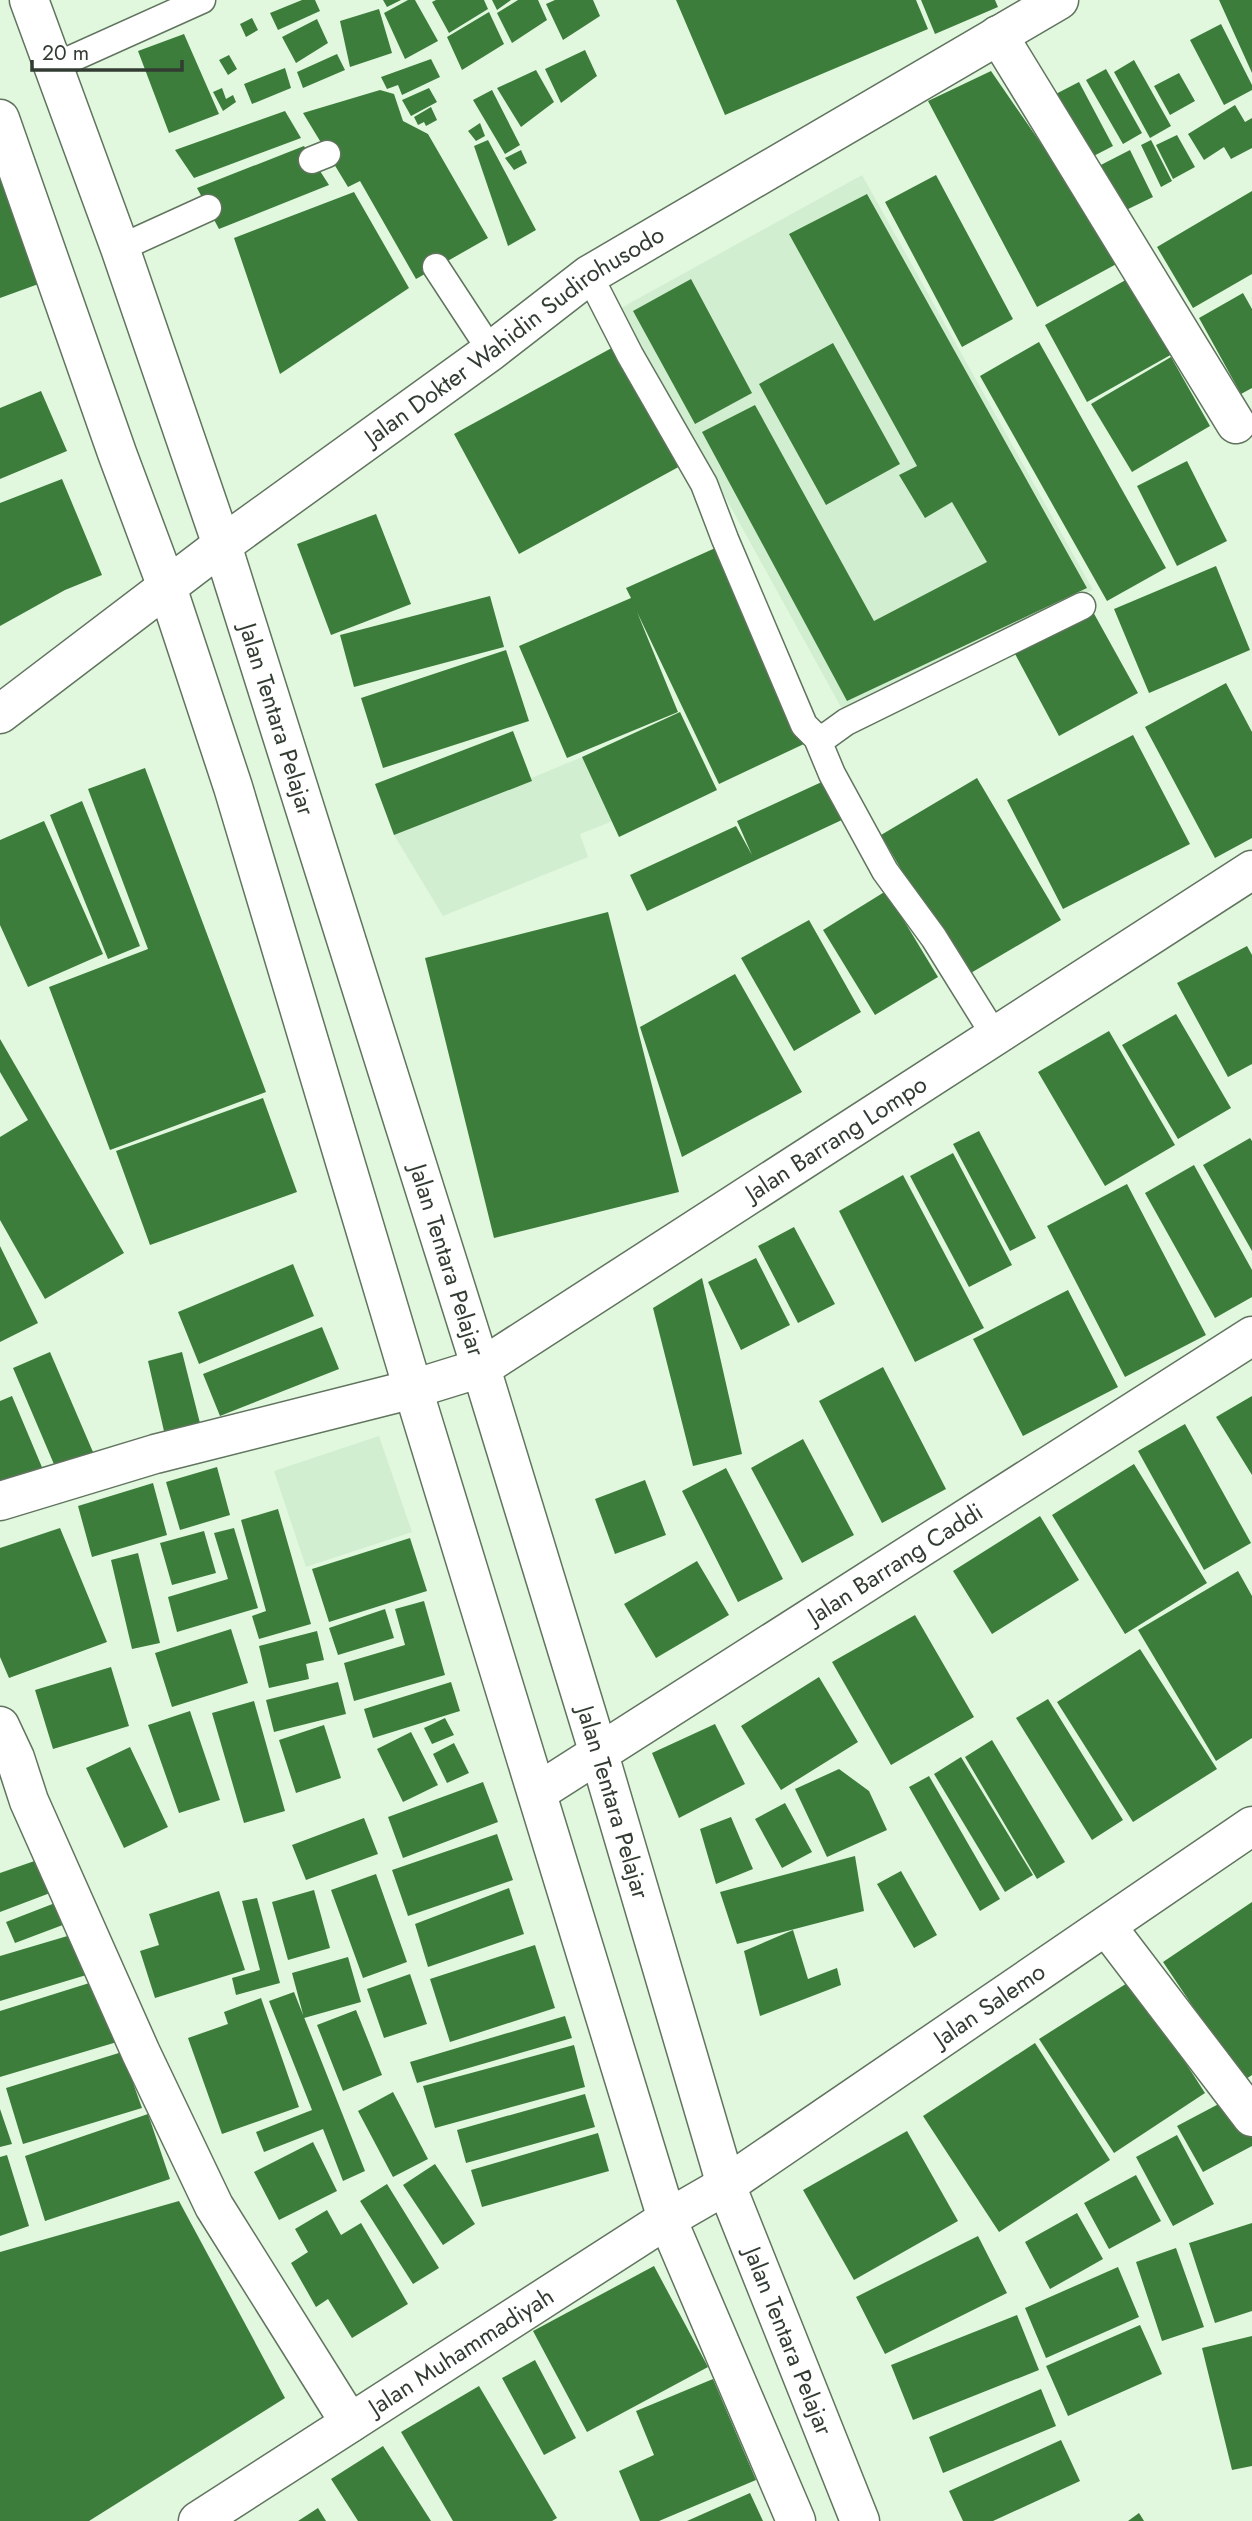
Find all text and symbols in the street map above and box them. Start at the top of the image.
scale bar [32,28,182,72]
text: 20 m [42,38,89,68]
street label: Jalan Dokter Wahidin Sudirohusodo [355,217,671,455]
street label: Jalan Tentara Pelajar [230,616,324,821]
street label: Jalan Barrang Lompo [736,1066,934,1212]
street label: Jalan Tentara Pelajar [400,1157,494,1361]
street label: Jalan Barrang Caddi [798,1494,990,1634]
street label: Jalan Tentara Pelajar [567,1698,659,1904]
street label: Jalan Salemo [924,1954,1052,2057]
street label: Jalan Tentara Pelajar [734,2239,842,2441]
street label: Jalan Muhammadiyah [359,2278,560,2425]

